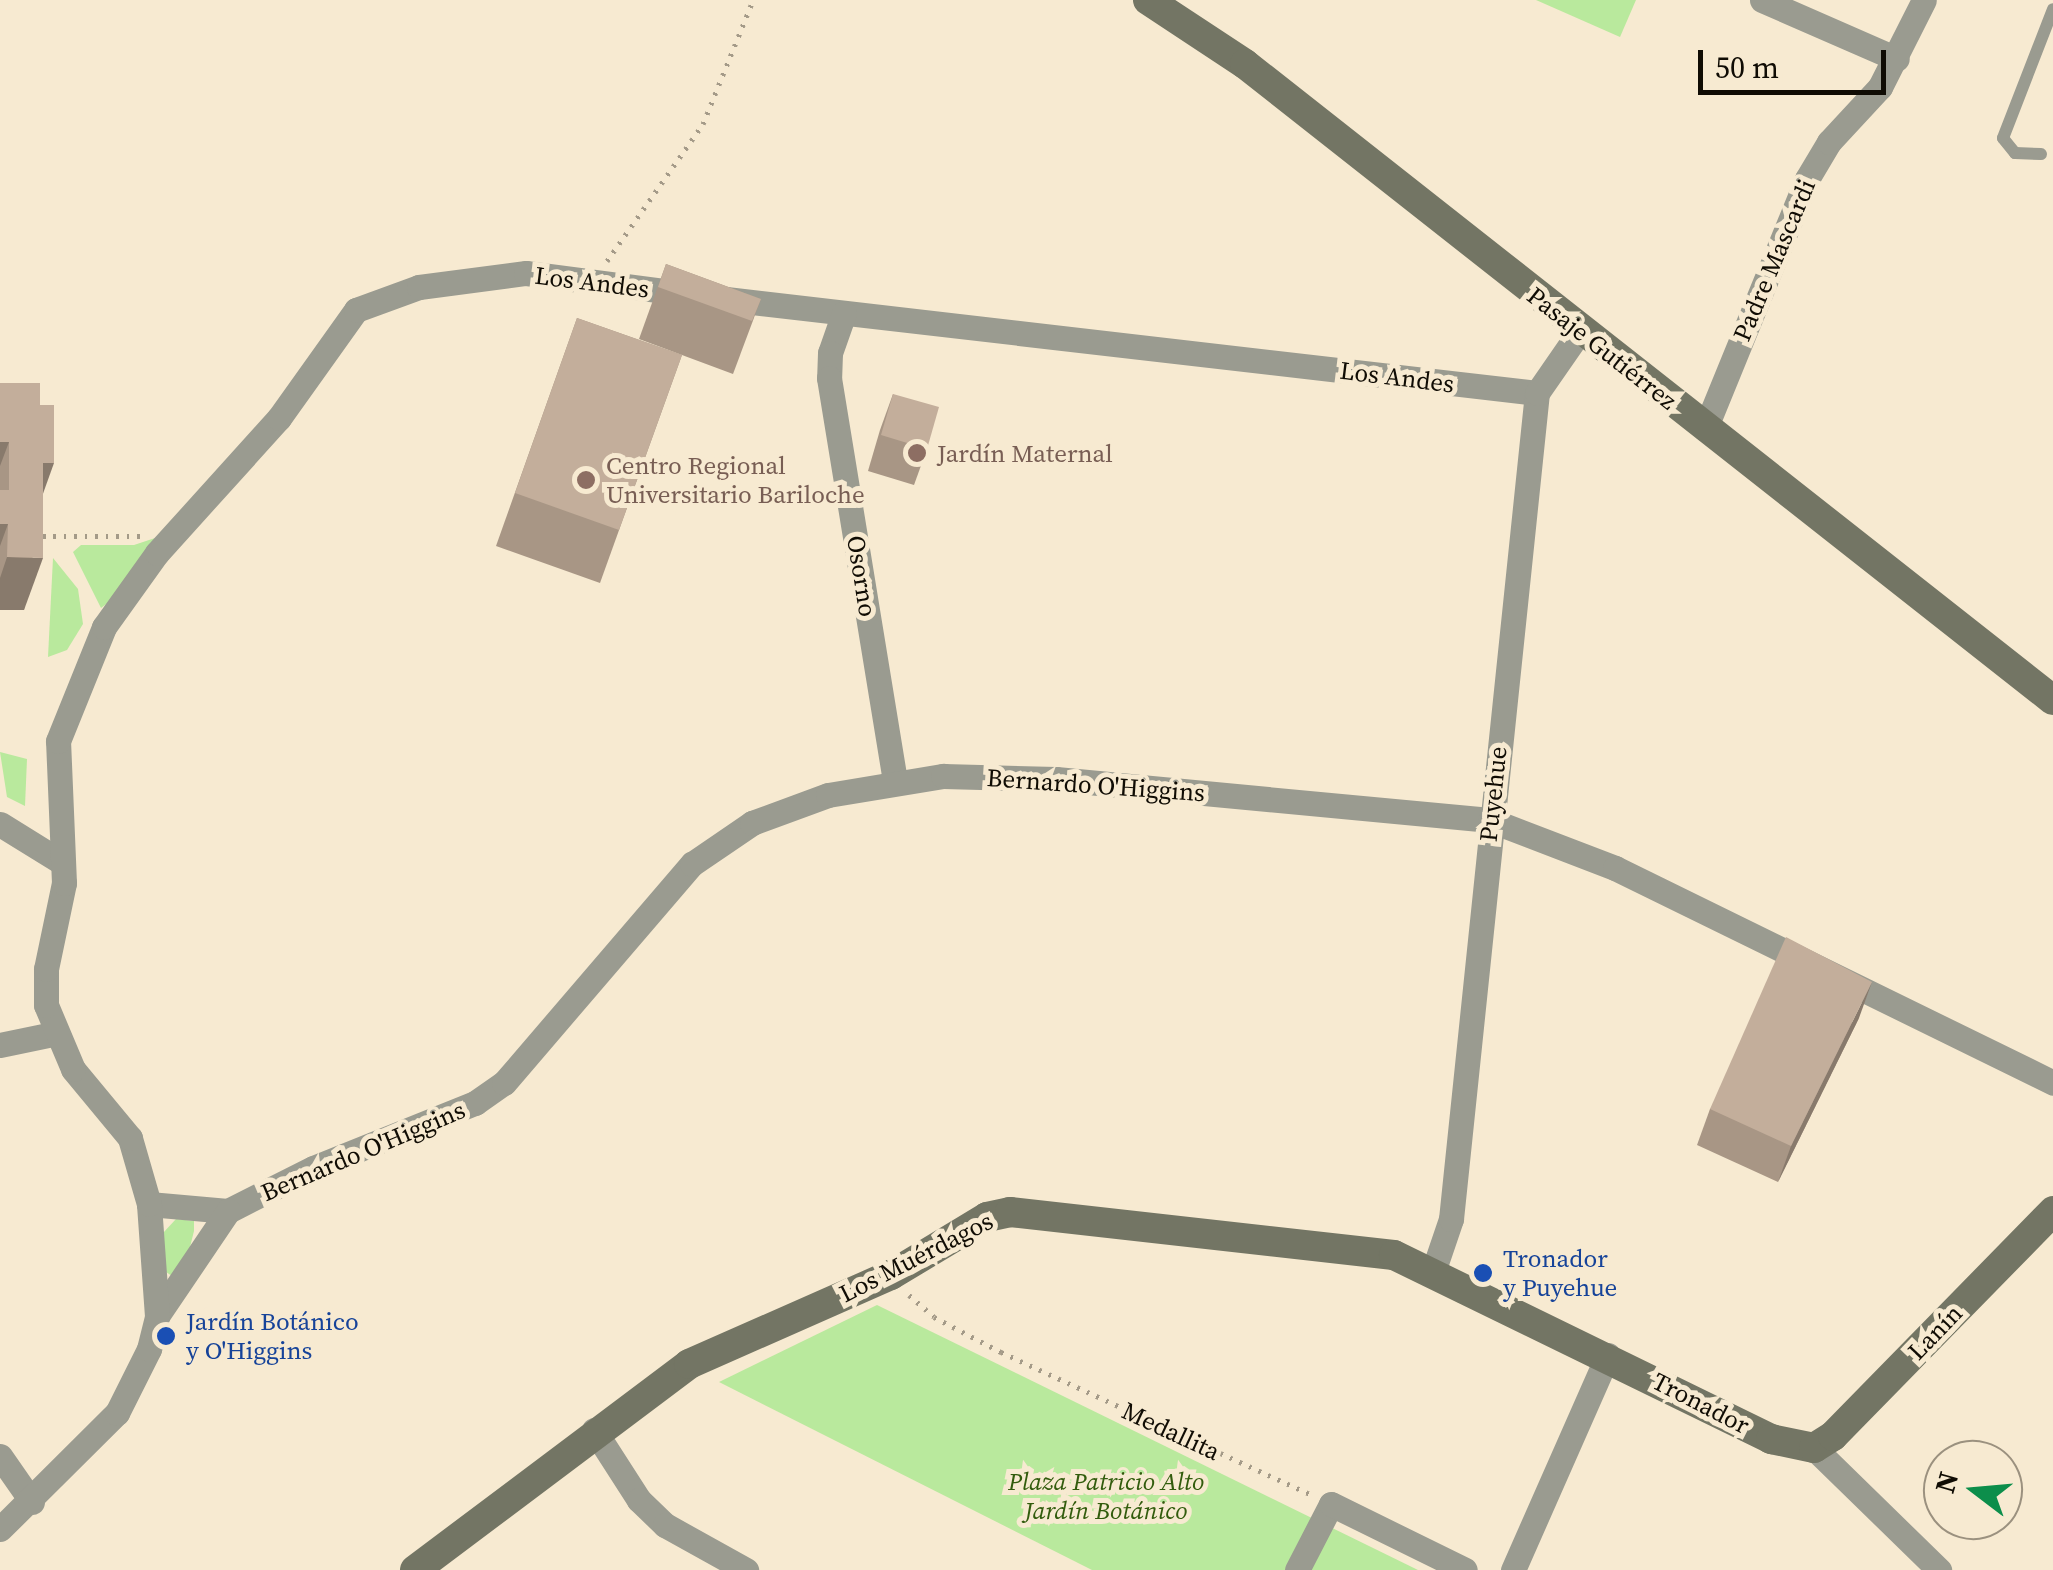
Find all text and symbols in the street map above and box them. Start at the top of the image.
scale bar [1703,30,1890,92]
text: 50 m [1715,47,1779,88]
street label: Padre Mascardi [1726,175,1822,345]
street label: Los Andes [533,260,651,304]
street label: Pasaje Gutiérrez [1521,280,1683,416]
street label: Los Andes [1338,355,1456,399]
place label: Jardín Maternal [937,438,1113,468]
marker: Jardín Maternal [906,442,928,464]
place label: Centro Regional Universitario Bariloche [606,451,865,510]
marker: Centro Regional Universitario Bariloche [575,469,597,491]
street label: Osorno [841,533,883,619]
street label: Puyehue [1473,745,1513,843]
street label: Bernardo O'Higgins [986,762,1206,808]
street label: Bernardo O'Higgins [257,1094,469,1208]
street label: Los Muérdagos [834,1205,998,1309]
place label: Tronador y Puyehue [1503,1244,1617,1303]
marker: Tronador y Puyehue [1472,1262,1494,1284]
street label: Lanín [1902,1298,1968,1366]
place label: Jardín Botánico y O'Higgins [186,1307,359,1366]
marker: Jardín Botánico y O'Higgins [155,1325,177,1347]
street label: Tronador [1648,1366,1754,1440]
street label: Medallita [1117,1395,1225,1467]
north arrow [1923,1440,2023,1540]
park label: Plaza Patricio Alto Jardín Botánico [1008,1467,1204,1526]
text: N [1925,1467,1967,1497]

